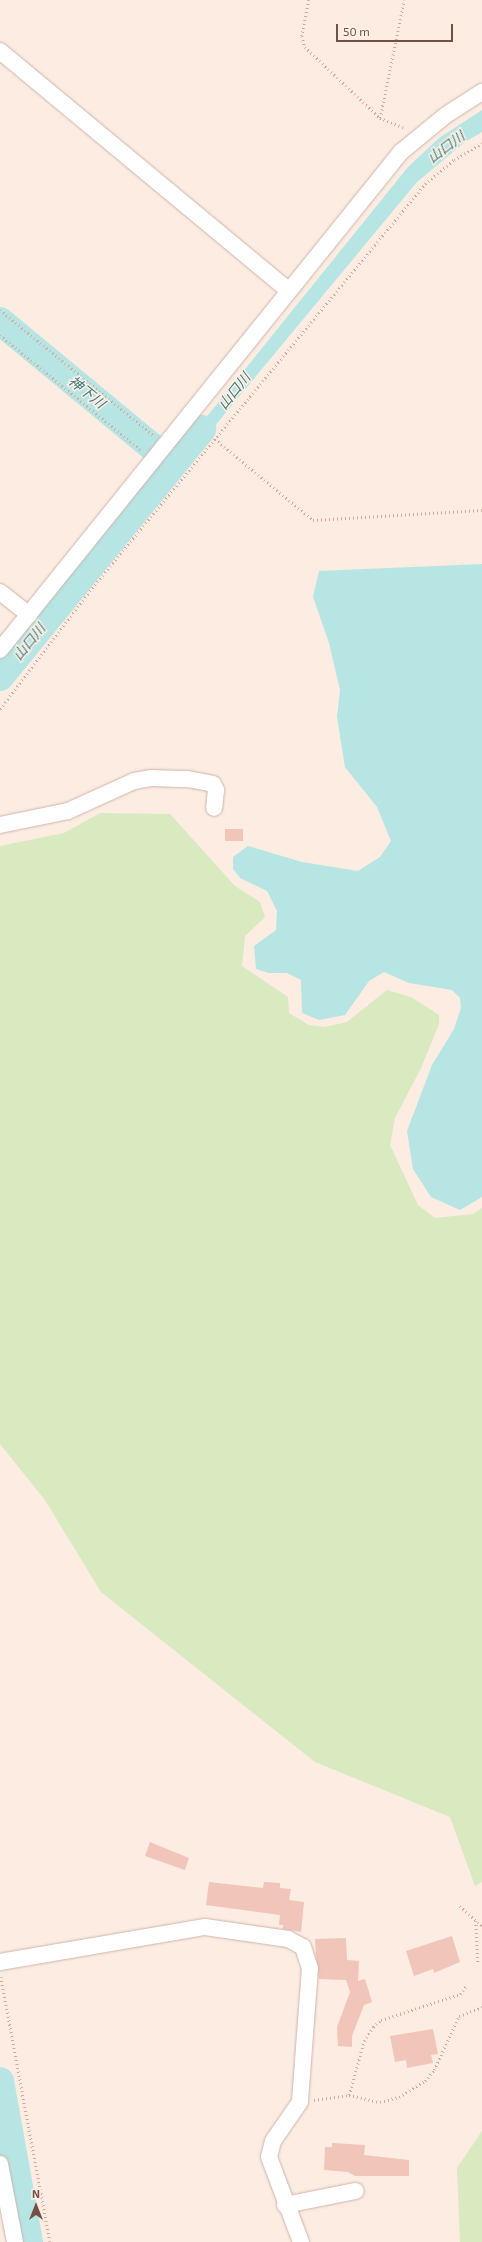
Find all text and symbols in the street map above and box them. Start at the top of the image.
scale bar [338,16,455,42]
text: 50 m [343,24,370,38]
water label: 山口川 [424,128,468,166]
water label: 山口川 [214,369,254,413]
water label: 神下川 [65,372,109,412]
water label: 山口川 [9,620,49,664]
north arrow [16,2186,56,2226]
text: N [32,2187,40,2200]

